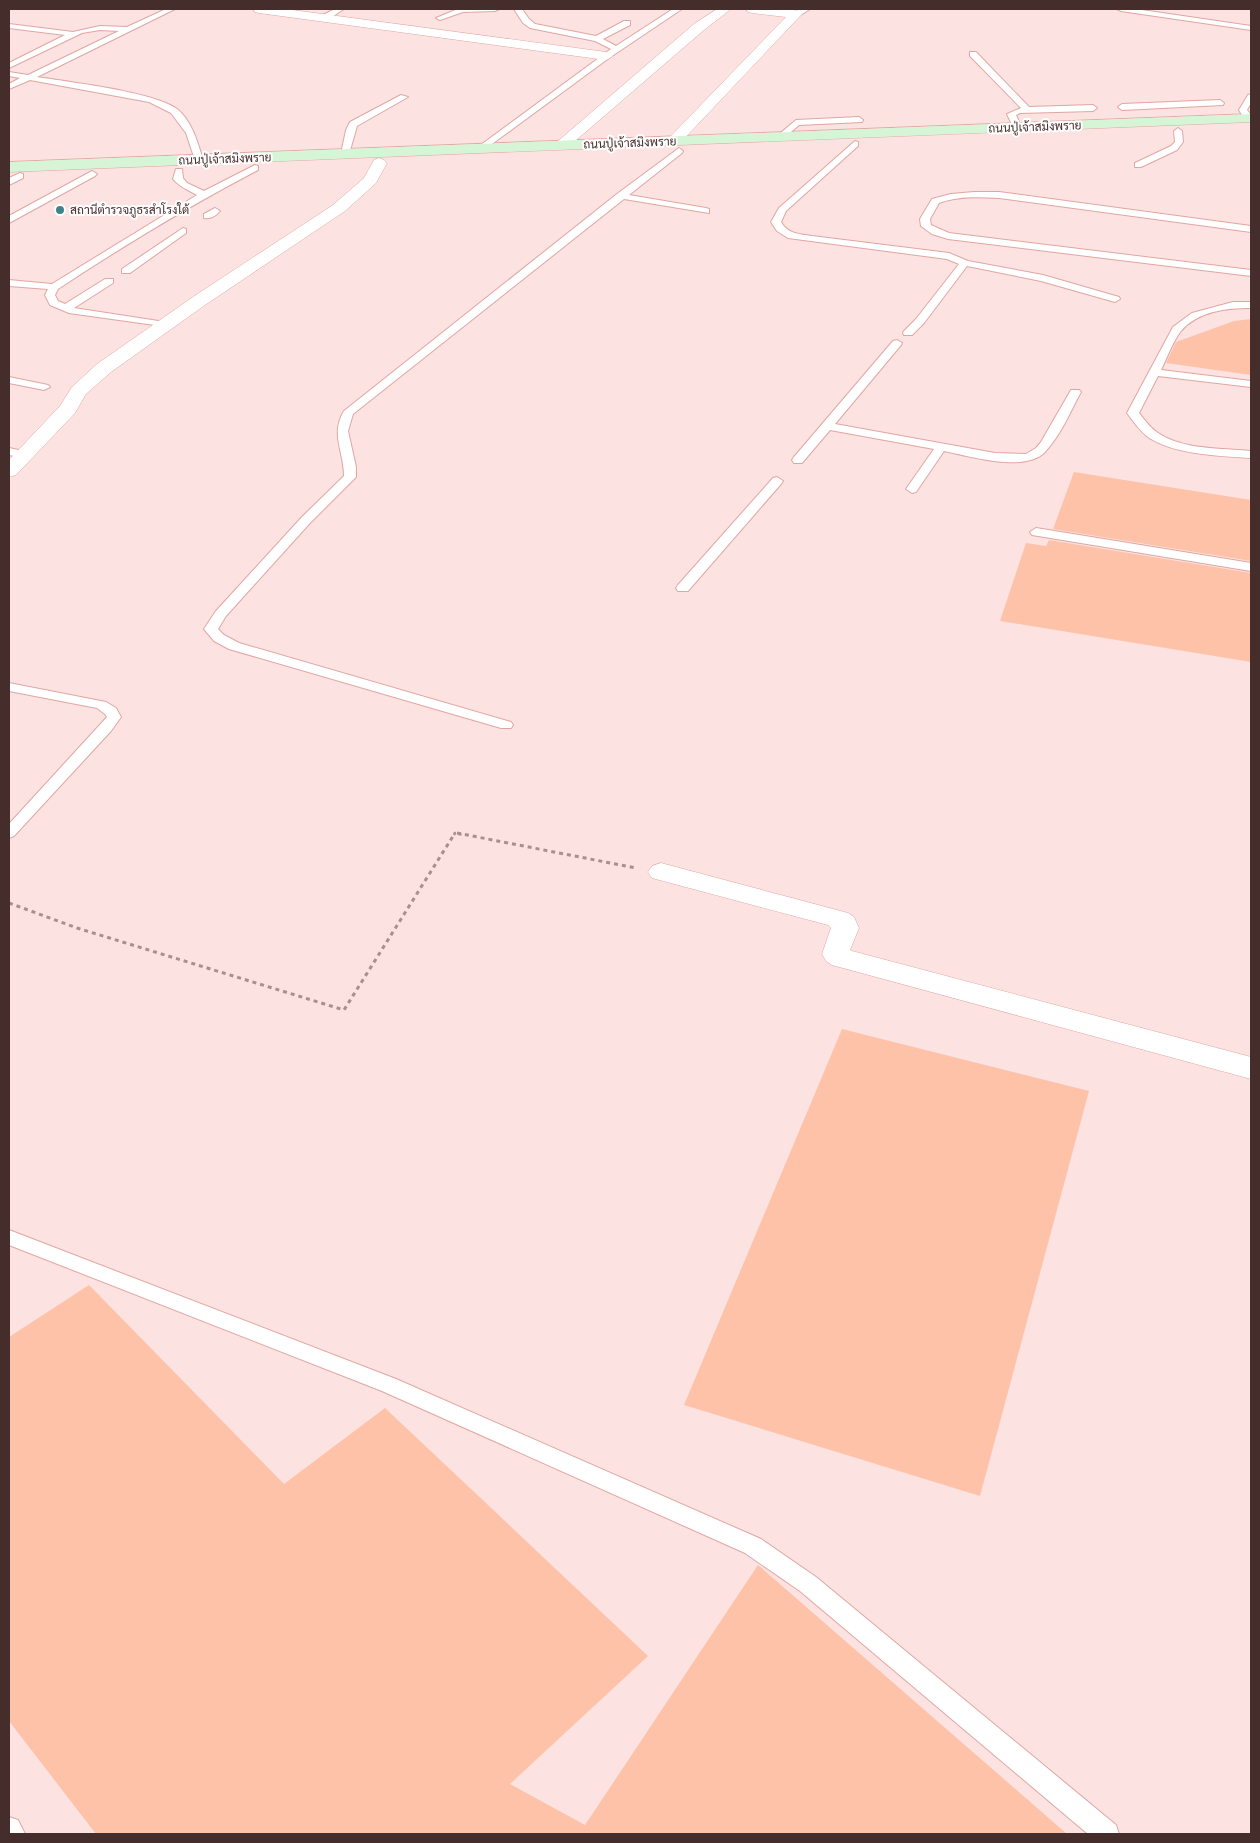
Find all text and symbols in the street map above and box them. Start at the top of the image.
street label: ถนนปู่เจ้าสมิงพราย [988,118,1082,137]
street label: ถนนปู่เจ้าสมิงพราย [583,134,677,153]
street label: ถนนปู่เจ้าสมิงพราย [178,150,272,169]
place label: สถานีตำรวจภูธรสำโรงใต้ [70,202,190,218]
marker: สถานีตำรวจภูธรสำโรงใต้ [54,204,66,216]

